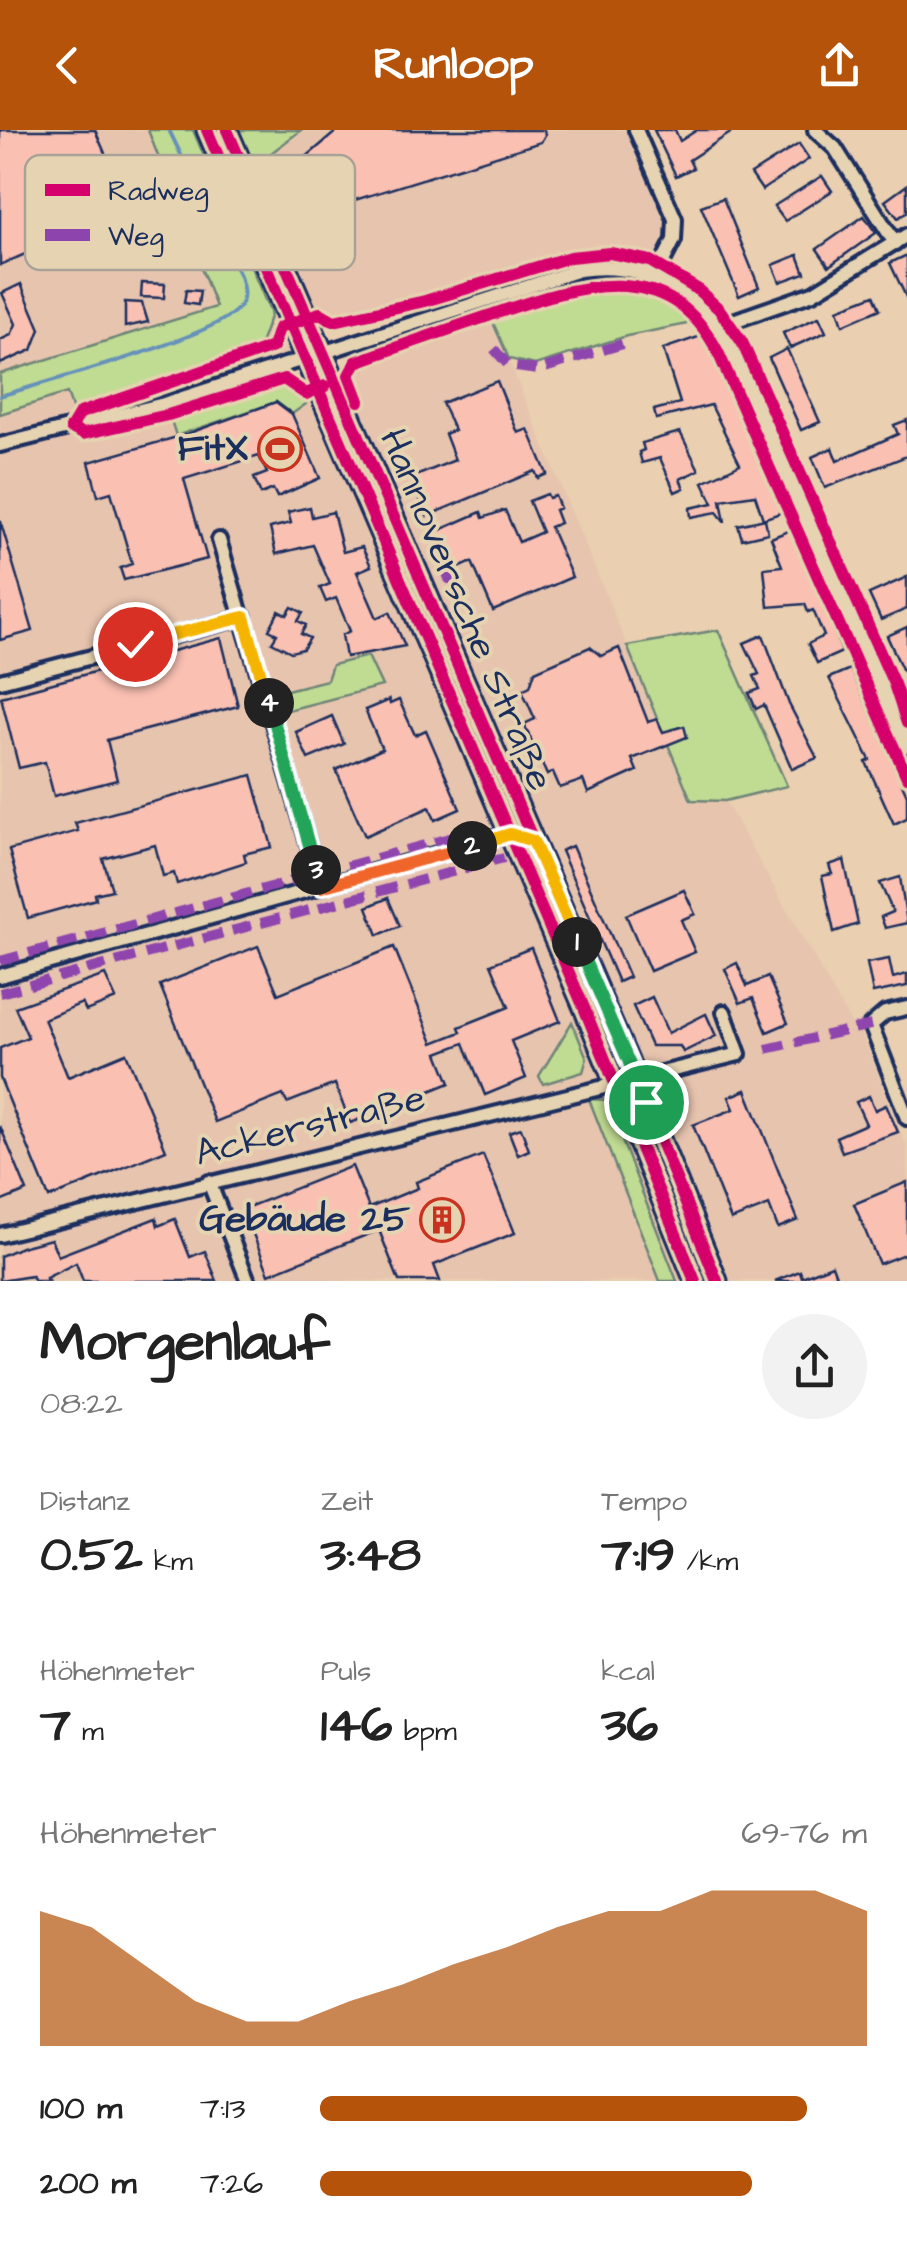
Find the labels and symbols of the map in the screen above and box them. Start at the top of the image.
legend [25,155,355,270]
text: Radweg [108,172,209,212]
text: Weg [108,217,164,257]
street label: Hannoversche Straße [366,421,566,799]
place label: FitX [178,423,248,475]
sports icon: FitX [257,426,303,472]
pin [93,602,178,687]
pin: 4 [244,678,294,728]
pin: 2 [447,821,497,871]
pin: 3 [291,845,341,895]
pin: 1 [552,917,602,967]
pin [604,1060,689,1145]
street label: Ackerstraße [189,1072,431,1180]
place label: Gebäude 25 [199,1194,411,1246]
building icon: Gebäude 25 [419,1197,465,1243]

